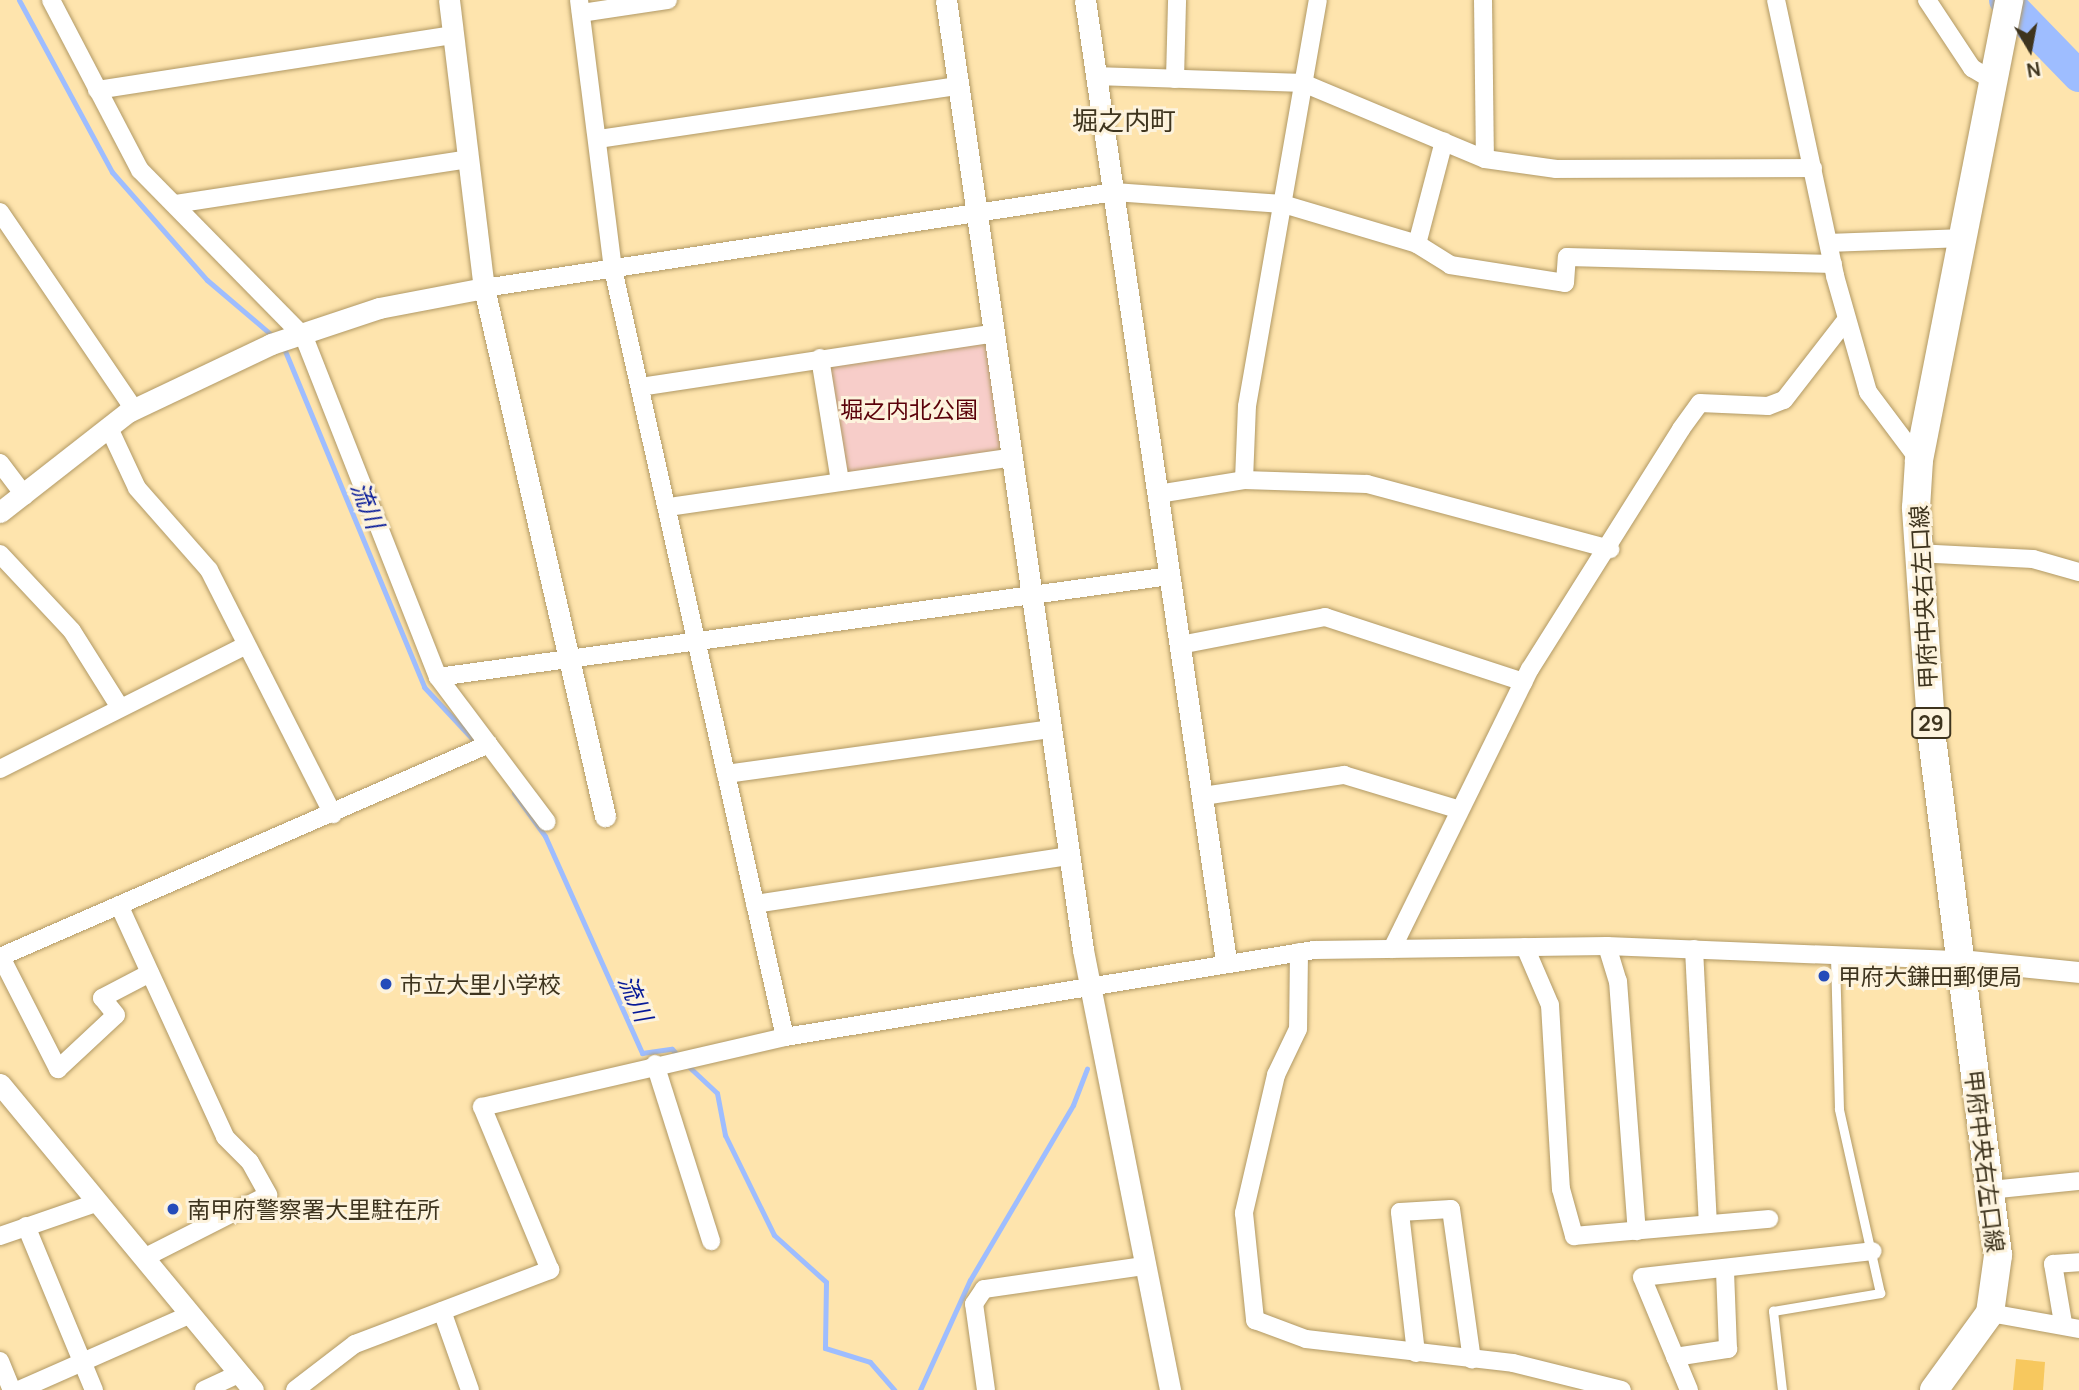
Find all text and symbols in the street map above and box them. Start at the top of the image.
north arrow [1995,14,2065,84]
text: N [2025,56,2043,84]
district label: 堀之内町 [1072,105,1176,137]
park label: 堀之内北公園 [840,395,978,423]
water label: 流川 [346,477,390,533]
street label: 甲府中央右左口線 [1904,504,1942,690]
road number: 29 [1910,706,1952,740]
place label: 甲府大鎌田郵便局 [1838,962,2022,990]
marker: 甲府大鎌田郵便局 [1816,968,1832,984]
place label: 市立大里小学校 [400,970,561,998]
water label: 流川 [613,970,659,1026]
marker: 市立大里小学校 [378,976,394,992]
street label: 甲府中央右左口線 [1960,1068,2010,1254]
place label: 南甲府警察署大里駐在所 [187,1195,440,1223]
marker: 南甲府警察署大里駐在所 [165,1201,181,1217]

